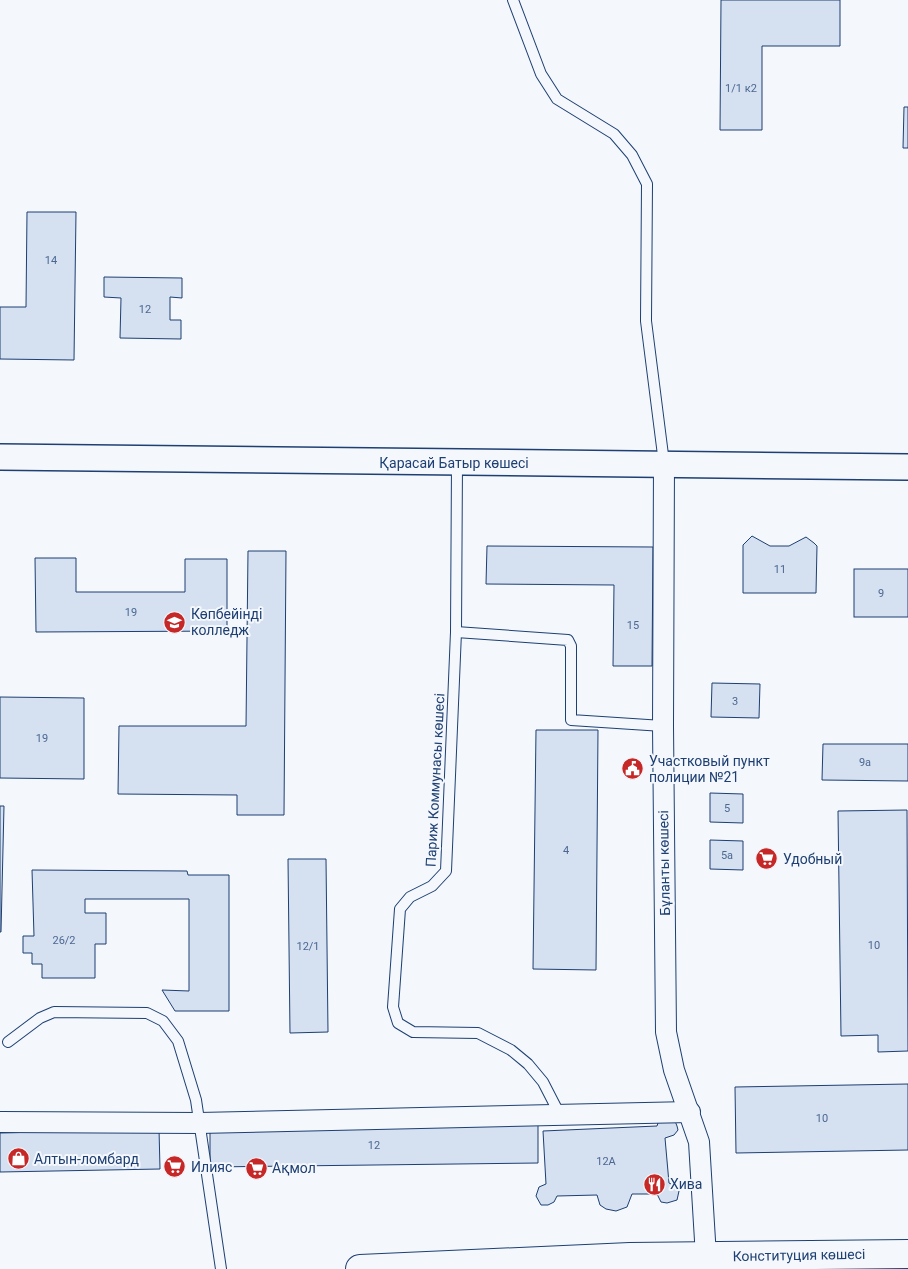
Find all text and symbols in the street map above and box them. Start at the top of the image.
house number: 1/1 к2 [725,82,757,95]
house number: 14 [45,254,57,267]
house number: 12 [139,303,151,316]
street label: Қарасай Батыр көшесі [379,455,529,471]
house number: 11 [774,563,786,576]
house number: 9 [878,587,884,600]
house number: 19 [125,606,137,619]
place label: Көпбейінді колледж [191,606,262,638]
school or university icon: Көпбейінді колледж [163,610,187,634]
house number: 15 [627,619,639,632]
street label: Париж Коммунасы көшесі [422,693,448,867]
house number: 3 [732,695,738,708]
house number: 19 [36,732,48,745]
place label: Участковый пункт полиции №21 [649,753,770,785]
house number: 9а [859,756,871,769]
public building icon: Участковый пункт полиции №21 [621,757,645,781]
house number: 5 [724,802,730,815]
street label: Бұланты көшесі [655,810,673,916]
house number: 4 [563,844,569,857]
supermarket icon: Удобный [755,847,779,871]
house number: 5а [721,849,733,862]
place label: Удобный [783,851,842,867]
house number: 26/2 [52,934,76,947]
house number: 10 [868,939,880,952]
house number: 12/1 [296,940,320,953]
house number: 10 [816,1112,828,1125]
house number: 12 [368,1139,380,1152]
shop icon: Алтын-ломбард [6,1147,30,1171]
place label: Алтын-ломбард [34,1151,139,1167]
supermarket icon: Илияс [163,1155,187,1179]
house number: 12А [596,1155,617,1168]
supermarket icon: Ақмол [244,1156,268,1180]
place label: Илияс [191,1159,232,1175]
place label: Ақмол [272,1160,316,1176]
restaurant icon: Хива [642,1172,666,1196]
place label: Хива [670,1176,702,1192]
street label: Конституция көшесі [732,1246,866,1264]

